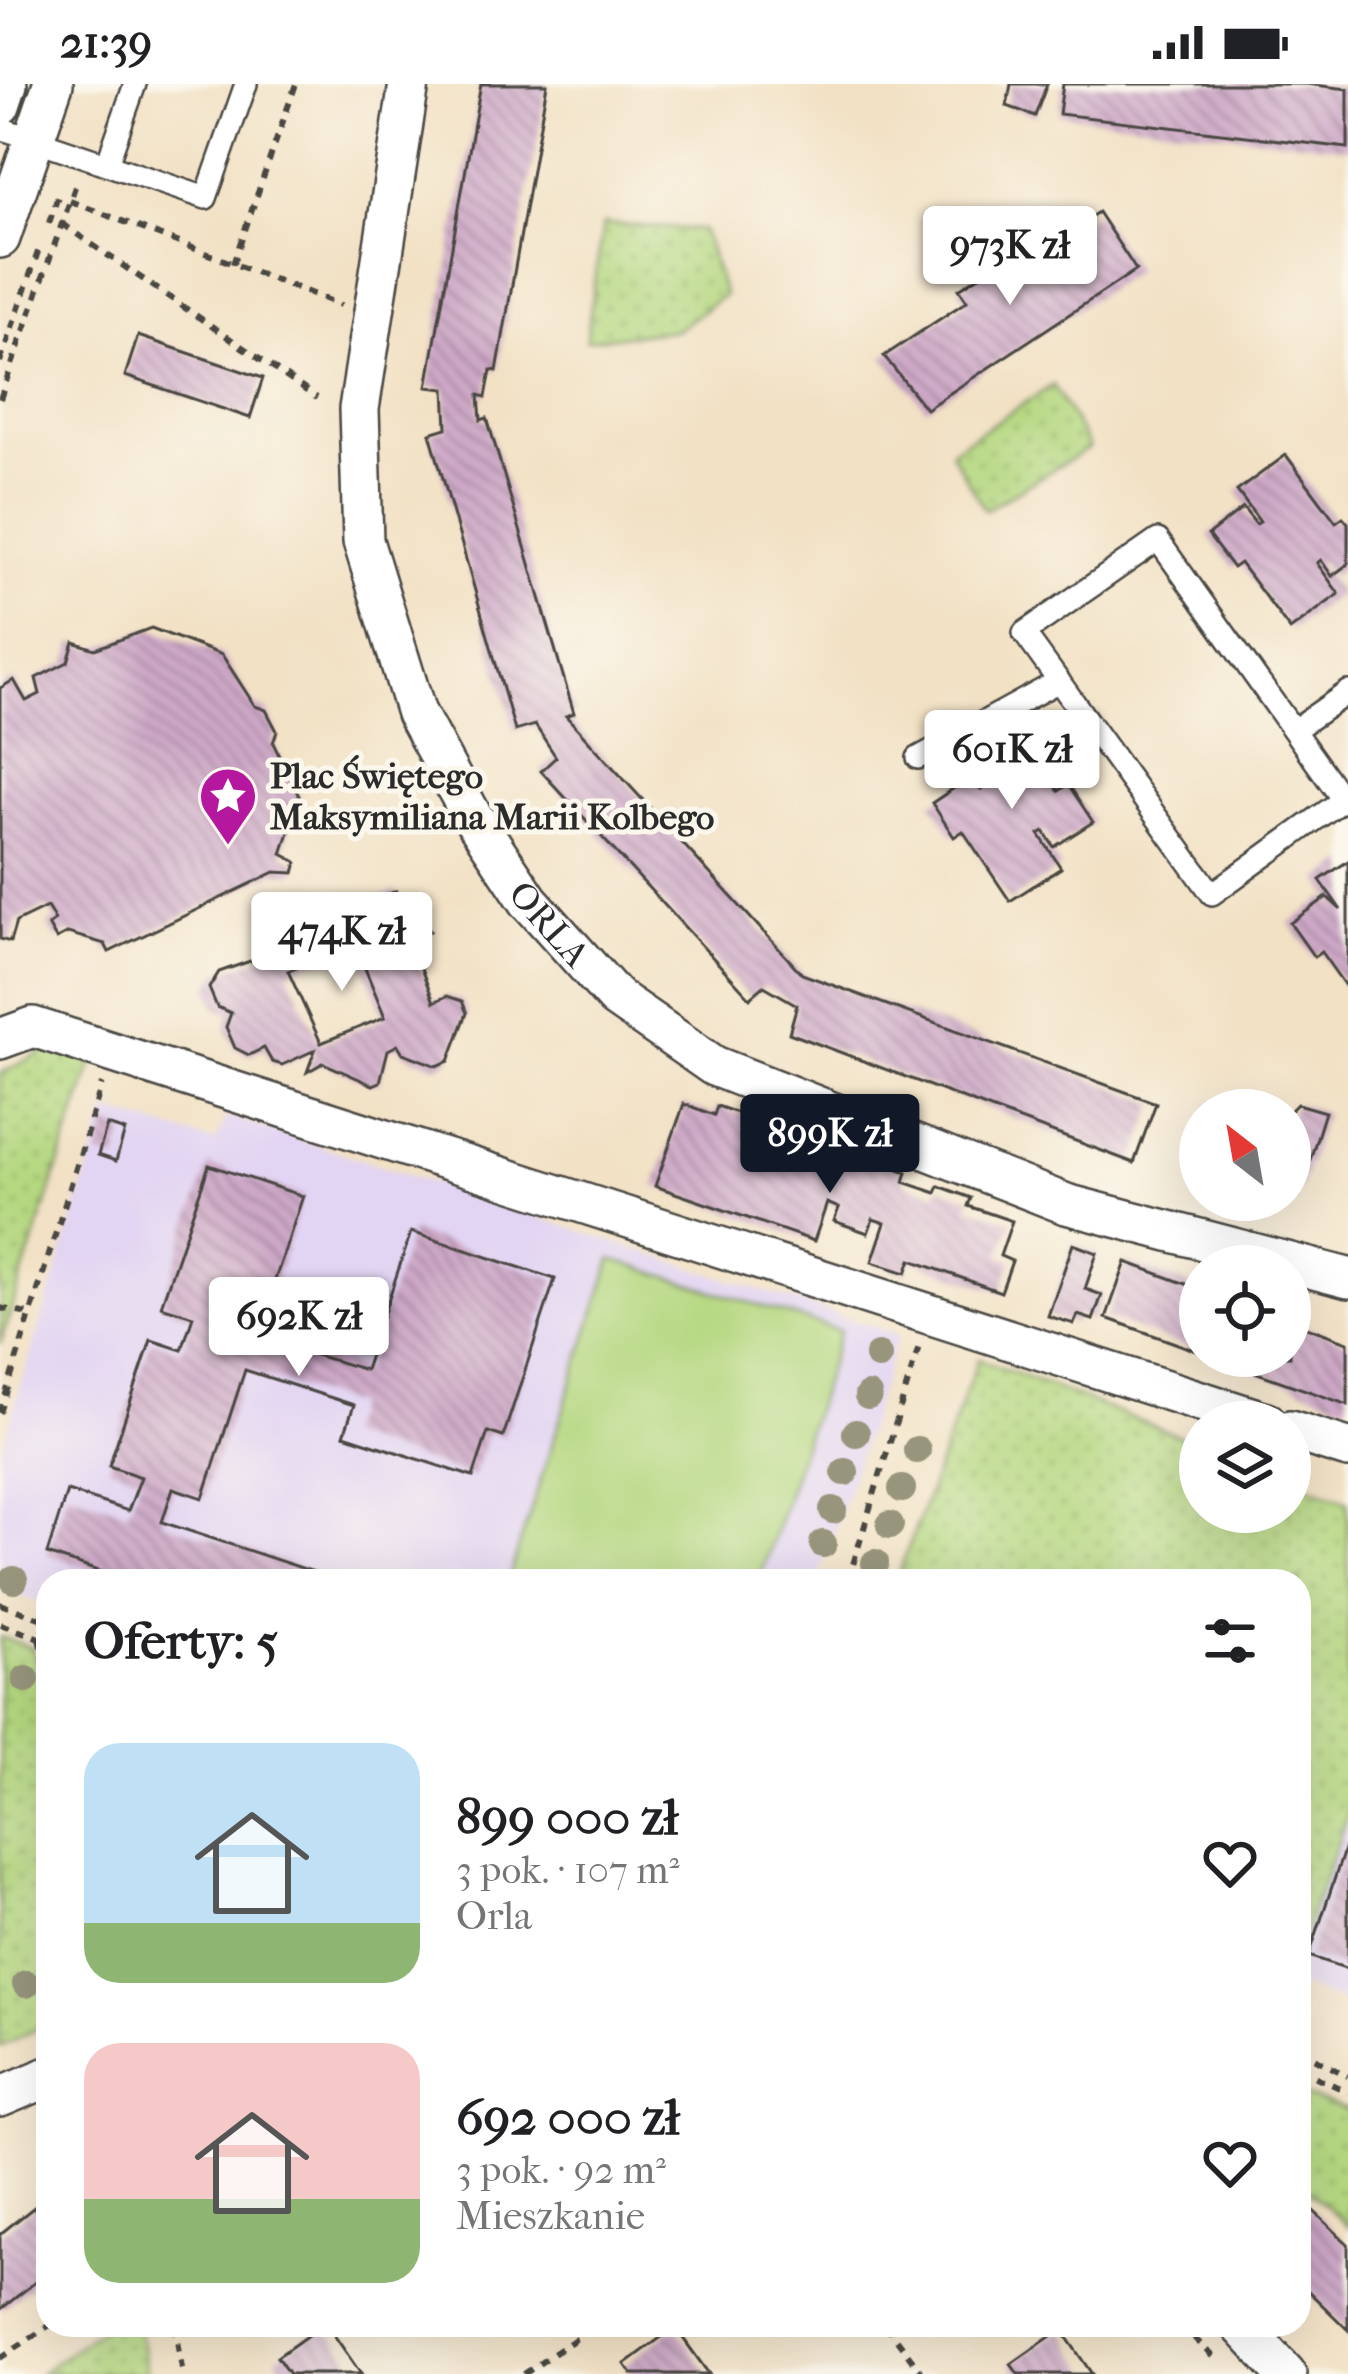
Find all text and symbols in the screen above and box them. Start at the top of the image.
text: 21:39 [60,16,152,69]
pin: 973K zł [899,206,1121,308]
text: 973K zł [950,222,1070,268]
pin: 601K zł [901,710,1123,812]
text: 601K zł [951,726,1073,772]
place label: Plac Świętego Maksymiliana Marii Kolbego [270,754,714,838]
place icon: Plac Świętego Maksymiliana Marii Kolbego [197,765,259,847]
street label: ORLA [500,874,598,976]
pin: 474K zł [231,892,453,994]
text: 474K zł [278,908,406,954]
north arrow [1179,1089,1311,1221]
map controls [1179,1089,1311,1533]
pin: 899K zł [719,1094,941,1196]
text: 899K zł [767,1110,893,1156]
button: locate [1179,1245,1311,1377]
pin: 692K zł [188,1277,410,1379]
text: 692K zł [236,1293,362,1339]
button: layers [1179,1401,1311,1533]
icon: filters [1197,1608,1263,1674]
text: Oferty: 5 [84,1611,278,1671]
text: 899 000 zł [456,1787,678,1847]
icon: home [180,1791,324,1935]
icon: heart [1197,1830,1263,1896]
text: 3 pok. · 107 m² [456,1847,680,1893]
text: Orla [456,1893,532,1939]
text: 692 000 zł [456,2087,680,2147]
icon: home [180,2091,324,2235]
icon: heart [1197,2130,1263,2196]
text: 3 pok. · 92 m² [456,2147,666,2193]
text: Mieszkanie [456,2193,645,2239]

